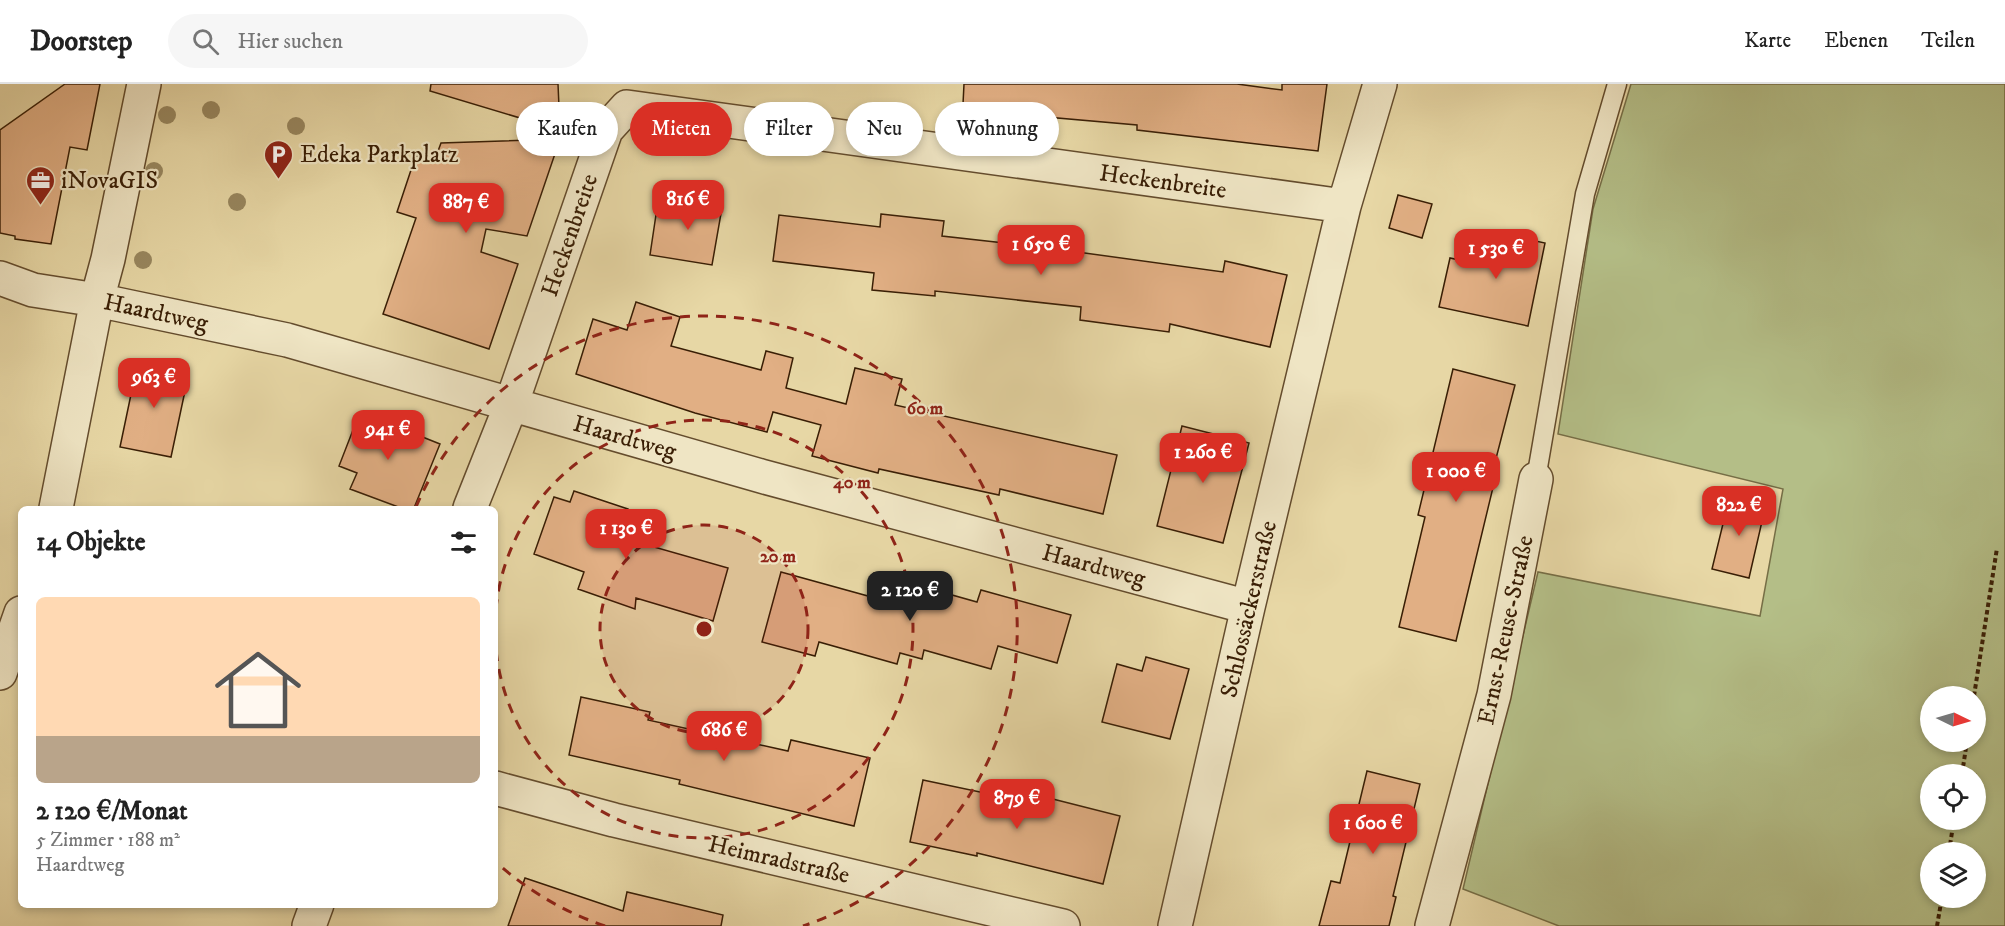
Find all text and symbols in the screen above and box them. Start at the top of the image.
search box [168,14,588,68]
text: Doorstep [30,24,132,59]
icon: search [189,25,222,58]
text: Hier suchen [237,28,343,55]
text: Karte [1744,28,1791,54]
text: Ebenen [1824,28,1888,54]
text: Teilen [1921,28,1975,54]
chip: Kaufen [516,102,618,156]
chip: Mieten [630,102,732,156]
chip: Filter [744,102,834,156]
chip: Neu [846,102,923,156]
chip: Wohnung [935,102,1059,156]
parking icon: Edeka Parkplatz [263,138,295,180]
place label: Edeka Parkplatz [300,140,459,170]
street label: Heckenbreite [1097,158,1228,206]
office icon: iNovaGIS [24,164,56,206]
place label: iNovaGIS [61,166,158,196]
street label: Heckenbreite [535,170,605,301]
pin: 816 € [646,180,730,231]
pin: 887 € [424,183,508,234]
text: 816 € [666,187,710,212]
text: 887 € [443,190,489,215]
pin: 1 650 € [986,225,1096,276]
pin: 1 530 € [1441,229,1551,280]
text: 1 650 € [1012,232,1070,257]
text: 1 530 € [1468,236,1524,261]
street label: Haardtweg [101,287,211,339]
pin: 963 € [112,358,196,409]
text: 963 € [132,365,176,390]
text: 60 m [907,398,944,420]
street label: Haardtweg [570,409,680,467]
pin: 941 € [346,410,430,461]
text: 941 € [366,417,410,442]
pin: 1 260 € [1148,433,1258,484]
text: 1 260 € [1174,440,1232,465]
pin: 1 000 € [1401,452,1511,503]
text: 1 000 € [1426,459,1486,484]
text: 40 m [832,472,871,494]
pin: 822 € [1697,486,1781,537]
text: 822 € [1716,493,1762,518]
pin: 1 130 € [571,509,681,560]
text: 1 130 € [599,516,653,541]
street label: Schlossäckerstraße [1214,518,1284,701]
text: 14 Objekte [36,526,146,559]
icon: filters [447,526,480,559]
street label: Ernst-Reuse-Straße [1471,533,1541,728]
street label: Haardtweg [1039,538,1149,594]
text: 20 m [760,546,796,568]
pin: 2 120 € [855,571,965,622]
text: 2 120 € [881,578,939,603]
centre of rings [694,619,714,639]
icon: home [204,636,312,744]
north arrow [1920,686,1986,752]
map controls [1920,686,1986,908]
pin: 686 € [682,711,766,762]
text: 686 € [701,718,747,743]
button: locate [1920,764,1986,830]
pin: 879 € [975,779,1059,830]
text: 879 € [994,786,1040,811]
text: 2 120 €/Monat [36,795,188,828]
pin: 1 600 € [1318,804,1428,855]
text: 1 600 € [1343,811,1403,836]
text: 5 Zimmer · 188 m² [36,828,180,853]
street label: Heimradstraße [705,829,853,891]
button: layers [1920,842,1986,908]
text: Haardtweg [36,853,124,878]

